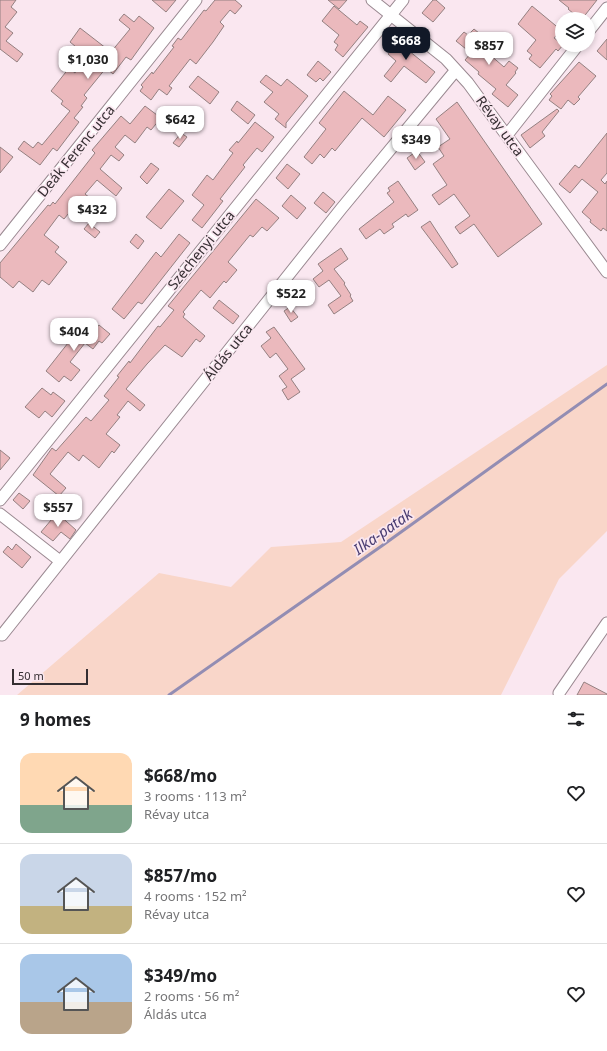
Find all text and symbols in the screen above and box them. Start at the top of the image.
map controls [555,12,595,52]
button: layers [555,12,595,52]
pin: $668 [382,27,430,61]
text: $668 [391,31,421,49]
pin: $857 [465,32,513,66]
text: $857 [474,36,504,54]
pin: $1,030 [55,46,121,80]
text: $1,030 [68,50,108,68]
street label: Révay utca [472,92,529,160]
street label: Deák Ferenc utca [33,101,119,201]
pin: $642 [156,106,204,140]
text: $642 [165,110,195,128]
pin: $349 [392,126,440,160]
text: $349 [401,130,431,148]
pin: $432 [68,196,116,230]
text: $432 [77,200,107,218]
street label: Széchenyi utca [163,206,238,293]
pin: $522 [267,280,315,314]
text: $522 [276,284,306,302]
pin: $404 [50,318,98,352]
street label: Áldás utca [199,319,256,384]
text: $404 [59,322,89,340]
pin: $557 [34,494,82,528]
text: $557 [43,498,73,516]
water label: Ilka-patak [348,503,416,559]
scale bar [12,667,88,686]
text: 50 m [18,668,44,683]
text: 9 homes [20,708,91,731]
icon: filters [565,708,587,730]
text: $668/mo [144,764,217,787]
icon: home [52,769,100,817]
icon: heart [565,782,587,804]
text: 3 rooms · 113 m² [144,787,247,805]
text: Révay utca [144,805,209,823]
text: $857/mo [144,864,217,887]
icon: home [52,870,100,918]
icon: heart [565,883,587,905]
text: 4 rooms · 152 m² [144,887,247,905]
text: Révay utca [144,905,209,923]
text: $349/mo [144,964,217,987]
icon: home [52,970,100,1018]
icon: heart [565,983,587,1005]
text: 2 rooms · 56 m² [144,987,239,1005]
text: Áldás utca [144,1005,207,1023]

